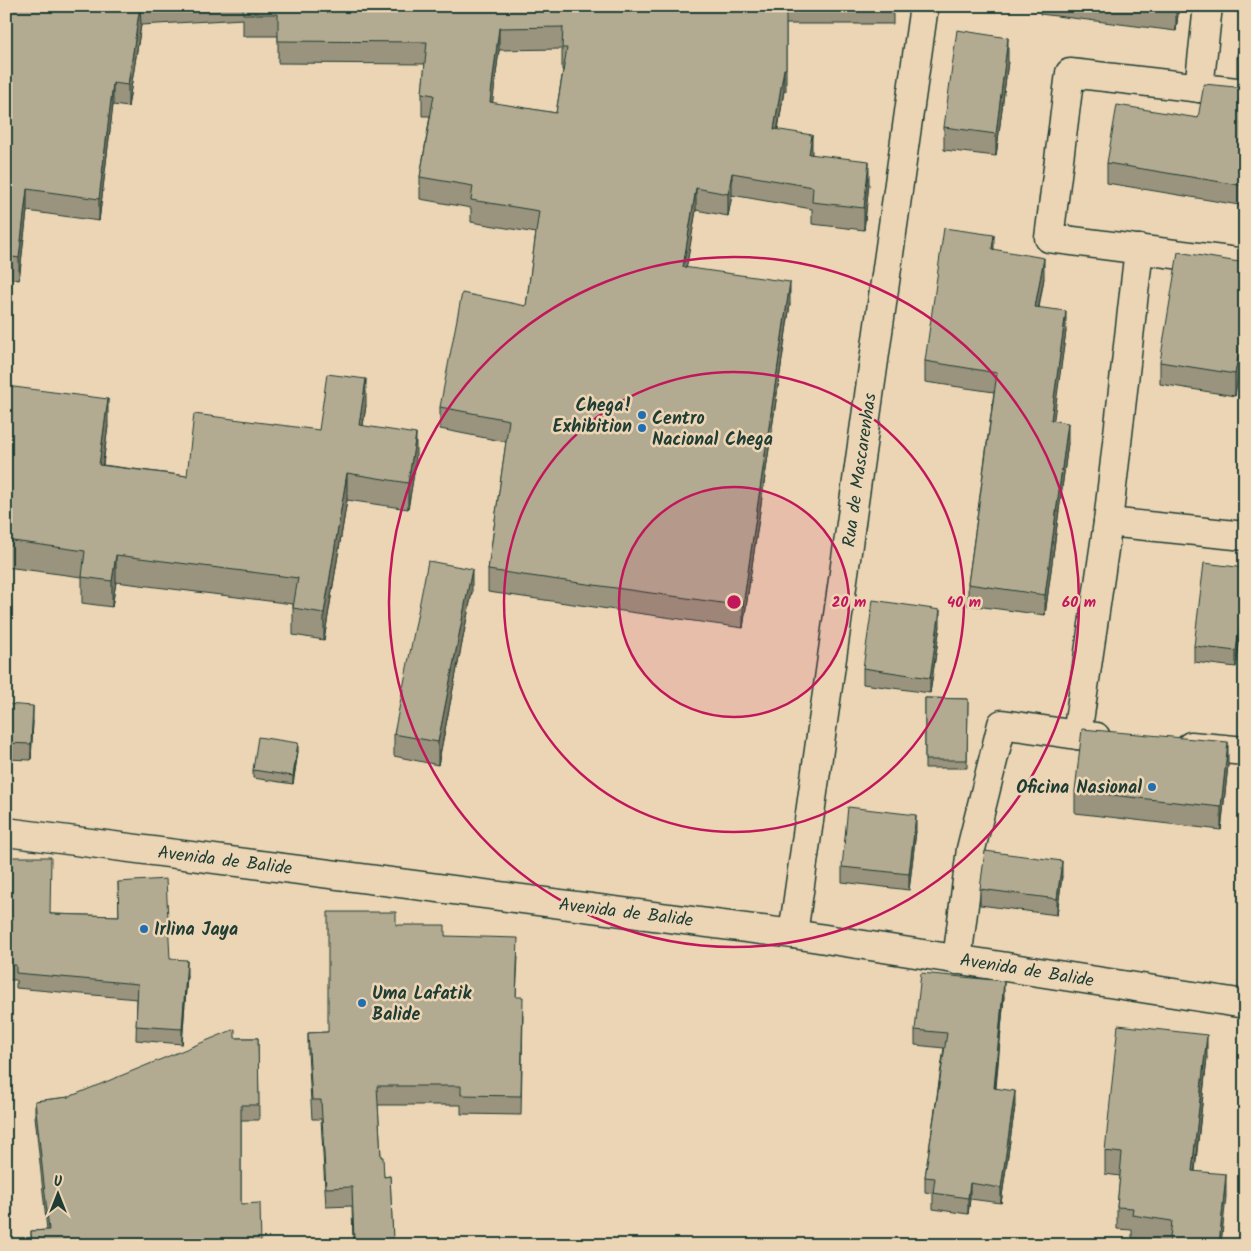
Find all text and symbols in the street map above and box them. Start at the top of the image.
street label: Rua de Mascarenhas [835,391,886,549]
place label: Chega! Exhibition [553,392,632,442]
place label: Centro Nacional Chega [652,405,773,455]
marker: Chega! Exhibition [636,409,648,421]
marker: Centro Nacional Chega [636,422,648,434]
text: 20 m [832,591,866,615]
text: 40 m [947,591,981,615]
text: 60 m [1062,591,1096,615]
centre of rings [725,593,743,611]
place label: Oficina Nasional [1016,774,1142,803]
marker: Oficina Nasional [1146,781,1158,793]
street label: Avenida de Balide [156,839,294,884]
street label: Avenida de Balide [557,891,695,936]
place label: Irlina Jaya [154,916,238,945]
marker: Irlina Jaya [138,923,150,935]
street label: Avenida de Balide [958,947,1096,996]
place label: Uma Lafatik Balide [372,980,472,1030]
marker: Uma Lafatik Balide [356,997,368,1009]
north arrow [32,1168,82,1218]
text: U [54,1171,63,1193]

